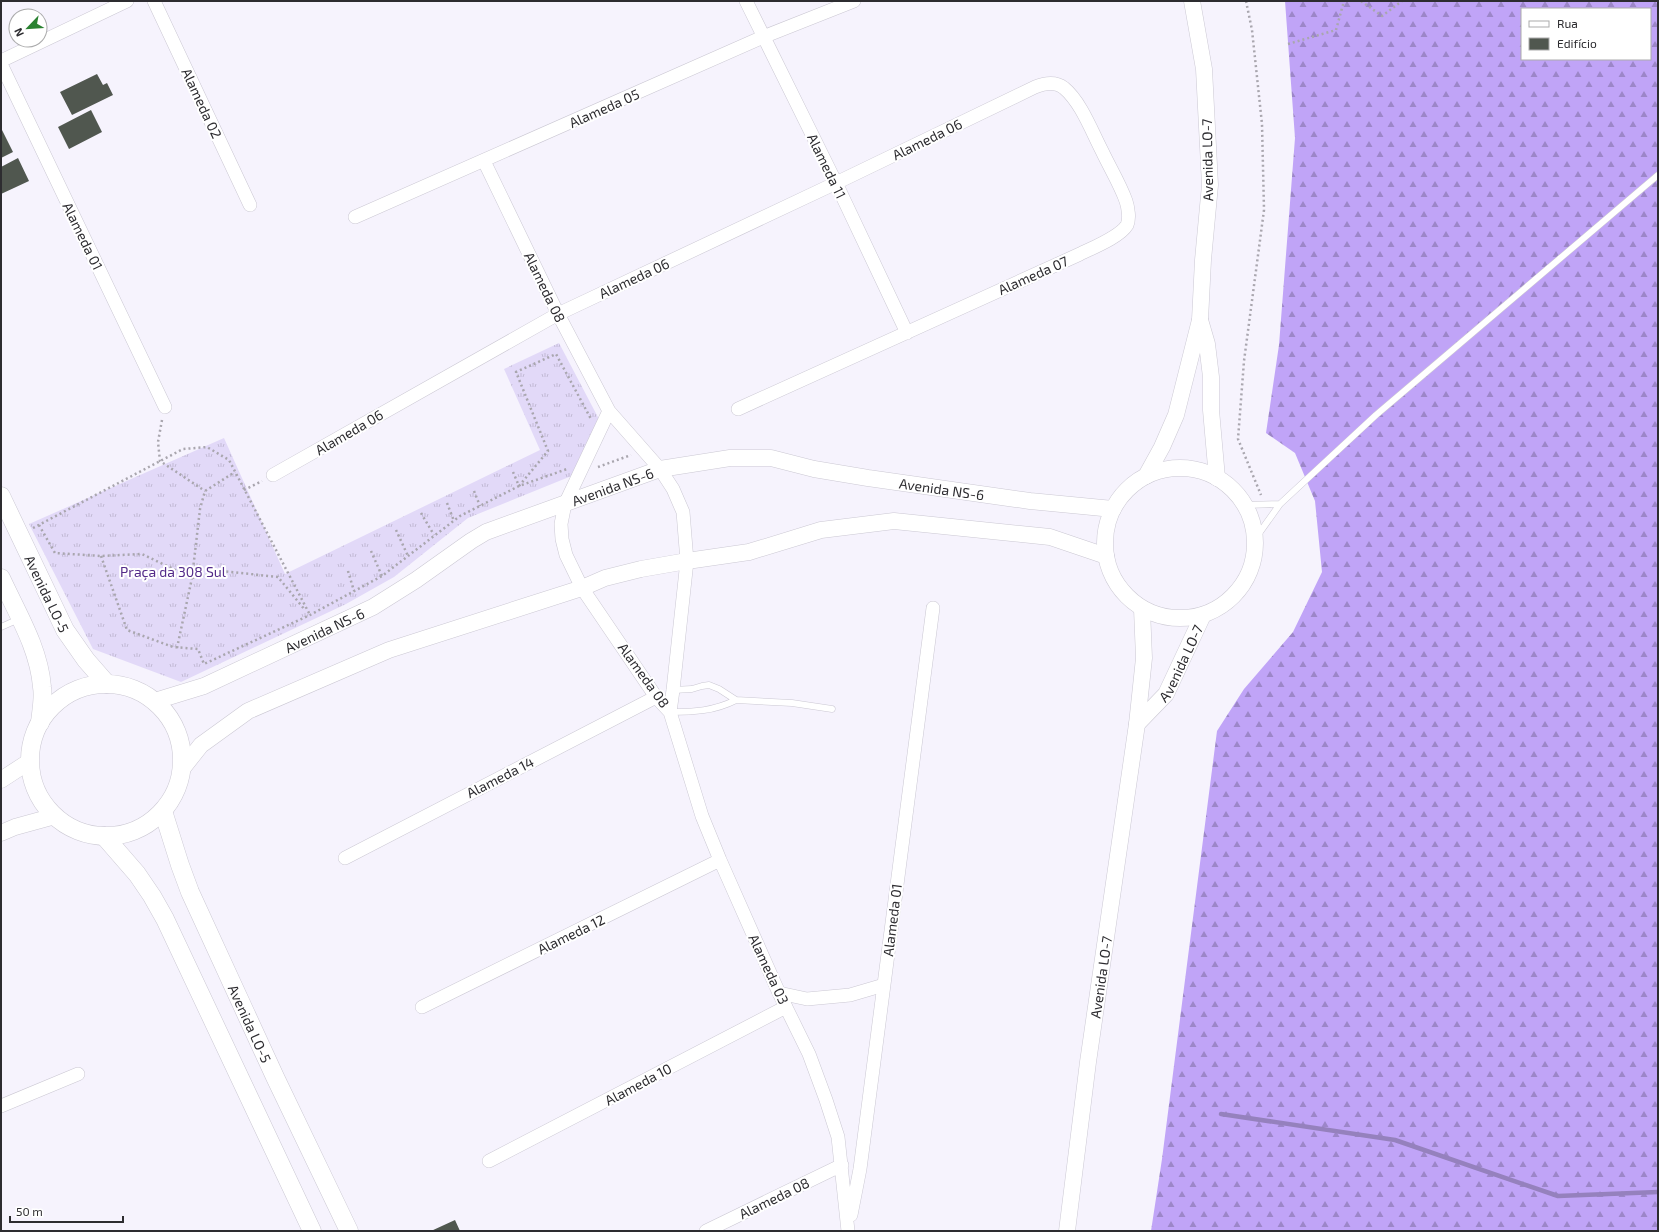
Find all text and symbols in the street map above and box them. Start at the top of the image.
north arrow [8,8,48,48]
legend [1521,8,1651,60]
text: Rua [1557,16,1578,30]
text: N [11,26,26,39]
text: Edifício [1557,36,1597,50]
street label: Alameda 02 [178,65,226,141]
street label: Alameda 05 [566,85,642,131]
street label: Alameda 06 [889,115,965,163]
street label: Avenida LO-7 [1198,118,1216,202]
street label: Alameda 11 [804,131,850,201]
street label: Alameda 01 [59,199,107,273]
street label: Alameda 08 [521,249,569,325]
street label: Alameda 07 [995,252,1071,298]
street label: Alameda 06 [596,254,672,302]
street label: Alameda 06 [312,406,386,458]
street label: Avenida NS-6 [569,464,656,509]
street label: Avenida NS-6 [898,474,985,503]
street label: Avenida LO-5 [22,552,73,635]
park label: Praça da 308 Sul [120,563,227,581]
street label: Avenida NS-6 [282,604,367,656]
street label: Avenida LO-7 [1155,622,1206,705]
street label: Alameda 08 [615,639,673,711]
street label: Alameda 14 [463,753,537,801]
street label: Alameda 01 [879,883,905,957]
street label: Alameda 12 [535,910,607,958]
street label: Alameda 03 [745,931,793,1007]
street label: Avenida LO-7 [1086,935,1115,1019]
street label: Avenida LO-5 [225,982,276,1065]
street label: Alameda 10 [602,1059,674,1109]
street label: Alameda 08 [736,1174,812,1222]
scale bar [10,1198,123,1224]
text: 50 m [16,1204,43,1218]

